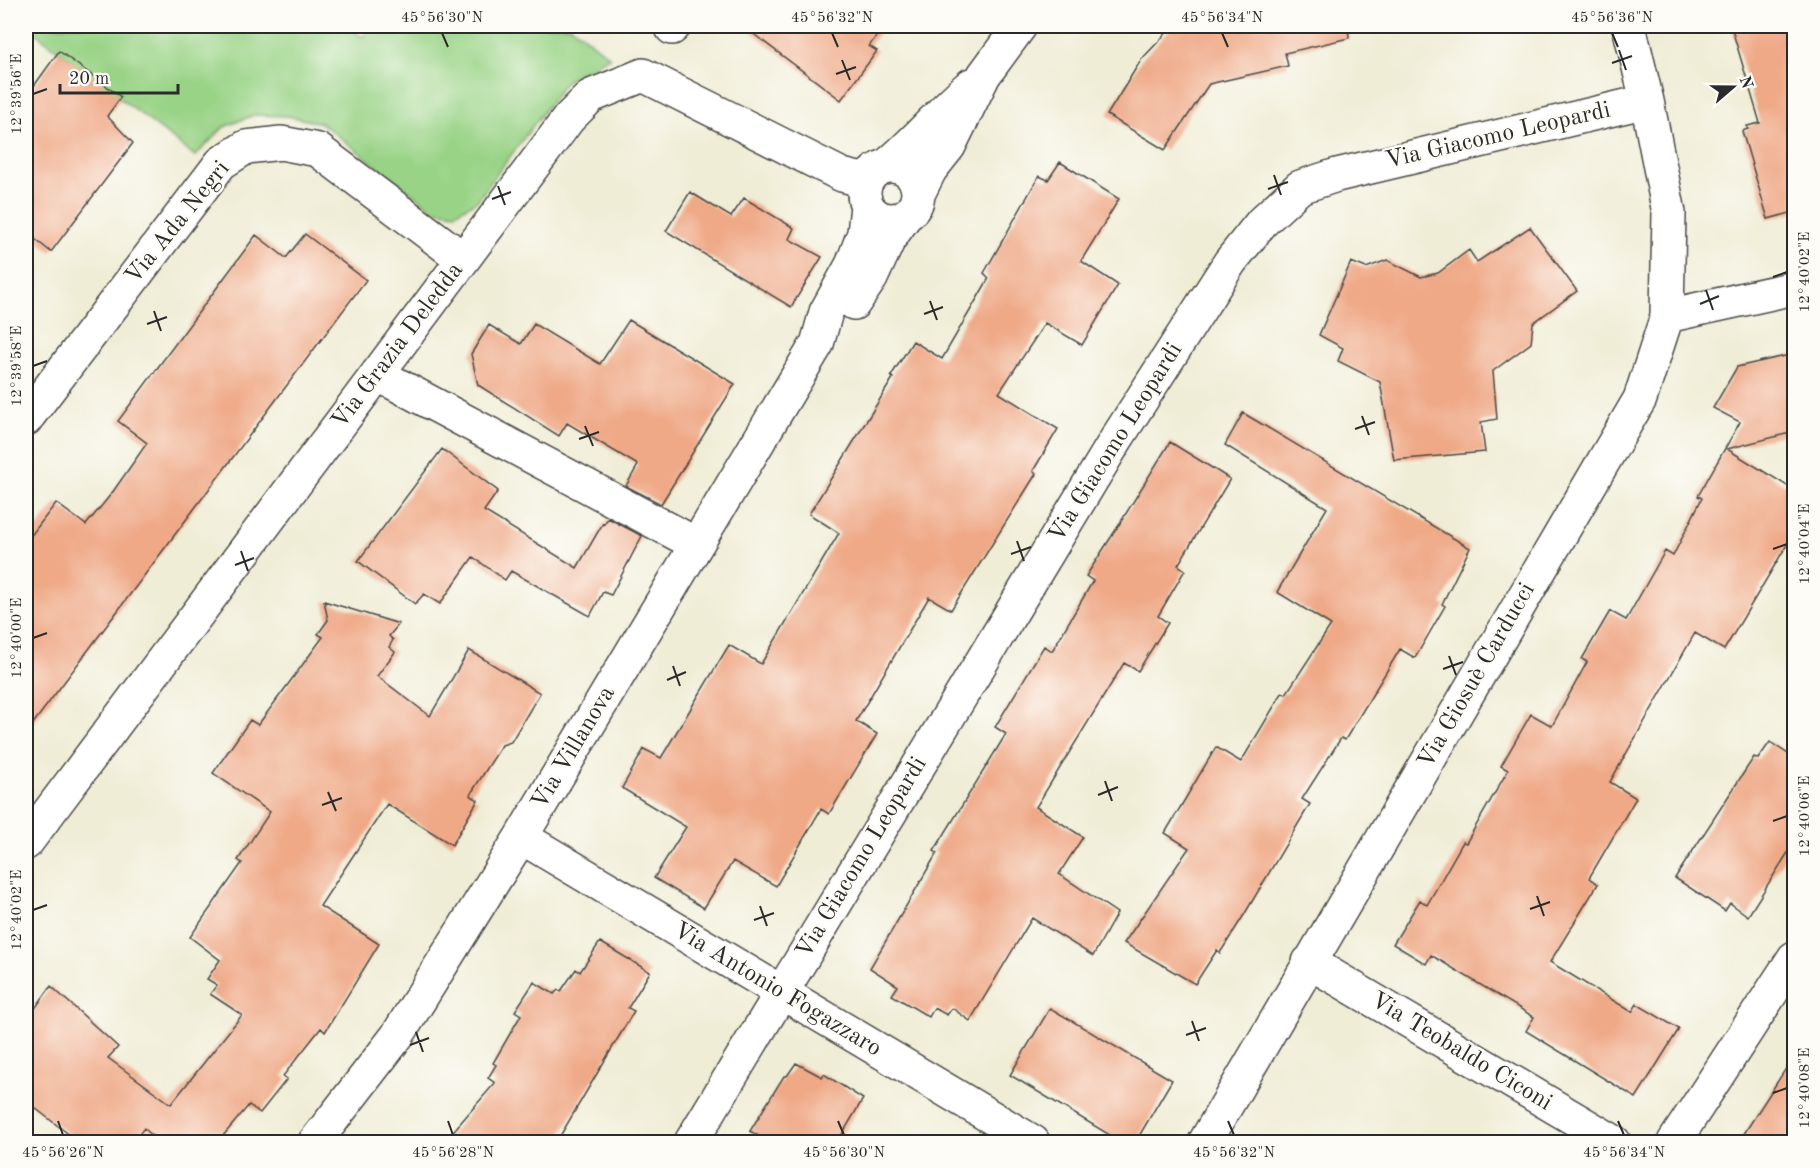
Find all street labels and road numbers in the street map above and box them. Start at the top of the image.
street label: Via Giacomo Leopardi [1383,98,1613,174]
street label: Via Ada Negri [121,157,235,289]
street label: Via Grazia Deledda [328,258,468,434]
street label: Via Giacomo Leopardi [1045,339,1187,547]
street label: Via Giosuè Carducci [1414,579,1540,773]
street label: Via Villanova [528,682,620,814]
street label: Via Giacomo Leopardi [792,753,932,963]
street label: Via Antonio Fogazzaro [669,918,885,1062]
street label: Via Teobaldo Ciconi [1366,988,1556,1116]

